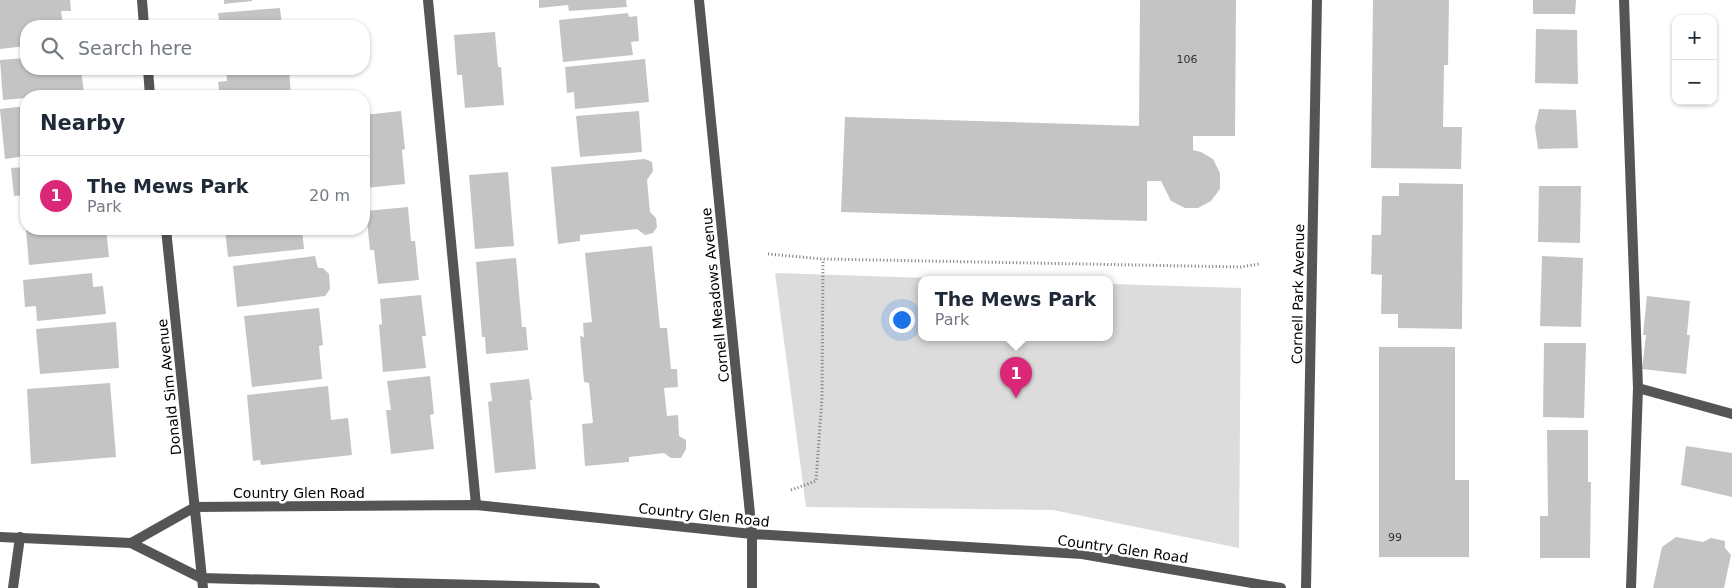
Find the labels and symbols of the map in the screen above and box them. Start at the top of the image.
house number: 106 [1177,53,1198,66]
street label: Cornell Meadows Avenue [698,207,732,383]
street label: Cornell Park Avenue [1289,224,1307,364]
your location [889,307,915,333]
street label: Donald Sim Avenue [154,318,184,456]
pin: 1 [1000,357,1032,398]
street label: Country Glen Road [233,485,365,501]
street label: Country Glen Road [638,500,770,530]
house number: 99 [1388,531,1402,544]
street label: Country Glen Road [1057,532,1189,566]

